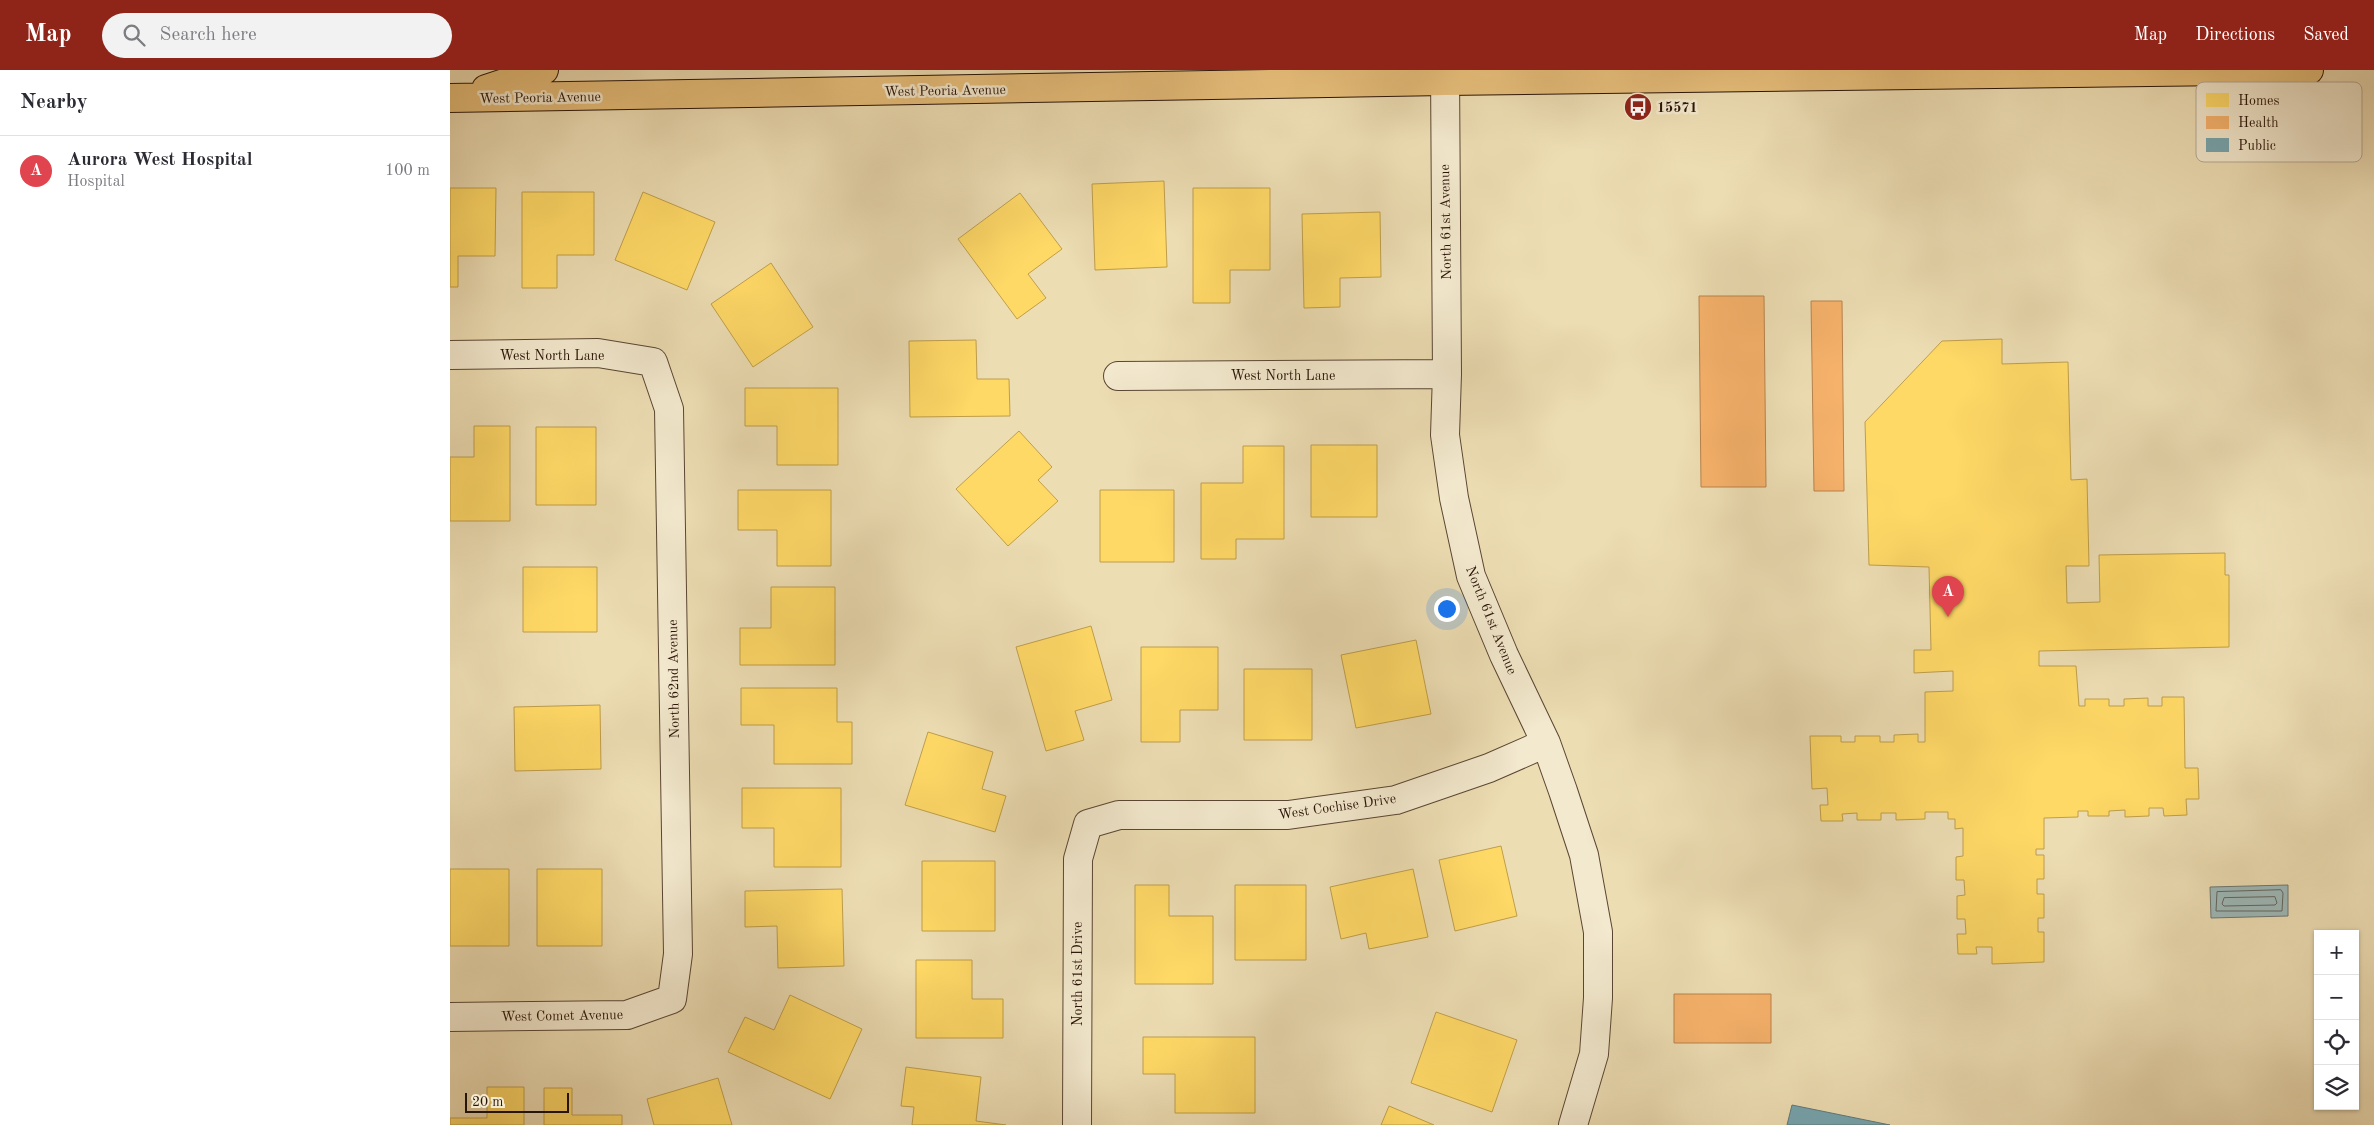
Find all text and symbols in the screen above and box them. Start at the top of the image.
search box [102,13,452,58]
icon: search [120,21,148,49]
text: Map [25,23,72,47]
text: Search here [160,26,257,45]
text: Map [2134,26,2167,44]
text: Directions [2195,26,2275,44]
text: Saved [2303,26,2349,44]
legend [2196,82,2362,162]
street label: West Peoria Avenue [884,83,1006,99]
street label: West Peoria Avenue [479,90,601,106]
text: Nearby [20,92,88,113]
bus stop icon: 15571 [1623,92,1653,122]
text: Homes [2238,94,2280,108]
place label: 15571 [1657,101,1698,115]
text: Health [2238,116,2279,130]
text: Public [2238,139,2276,153]
text: Aurora West Hospital [67,151,253,170]
text: A [30,163,42,179]
text: 100 m [385,163,430,179]
street label: North 61st Avenue [1438,164,1454,280]
text: Hospital [67,174,125,190]
street label: West North Lane [499,349,605,363]
street label: West North Lane [1230,369,1336,383]
street label: North 61st Avenue [1463,564,1519,677]
pin: A [1932,576,1964,617]
your location [1434,596,1460,622]
street label: North 62nd Avenue [666,619,682,739]
street label: West Cochise Drive [1277,792,1397,822]
street label: North 61st Drive [1071,922,1085,1026]
map controls [2314,930,2359,1110]
button: + [2314,930,2359,975]
button: − [2314,975,2359,1020]
street label: West Comet Avenue [501,1008,623,1024]
button: locate [2314,1020,2359,1065]
button: layers [2314,1065,2359,1110]
scale bar [465,1090,569,1113]
text: 20 m [472,1095,503,1109]

